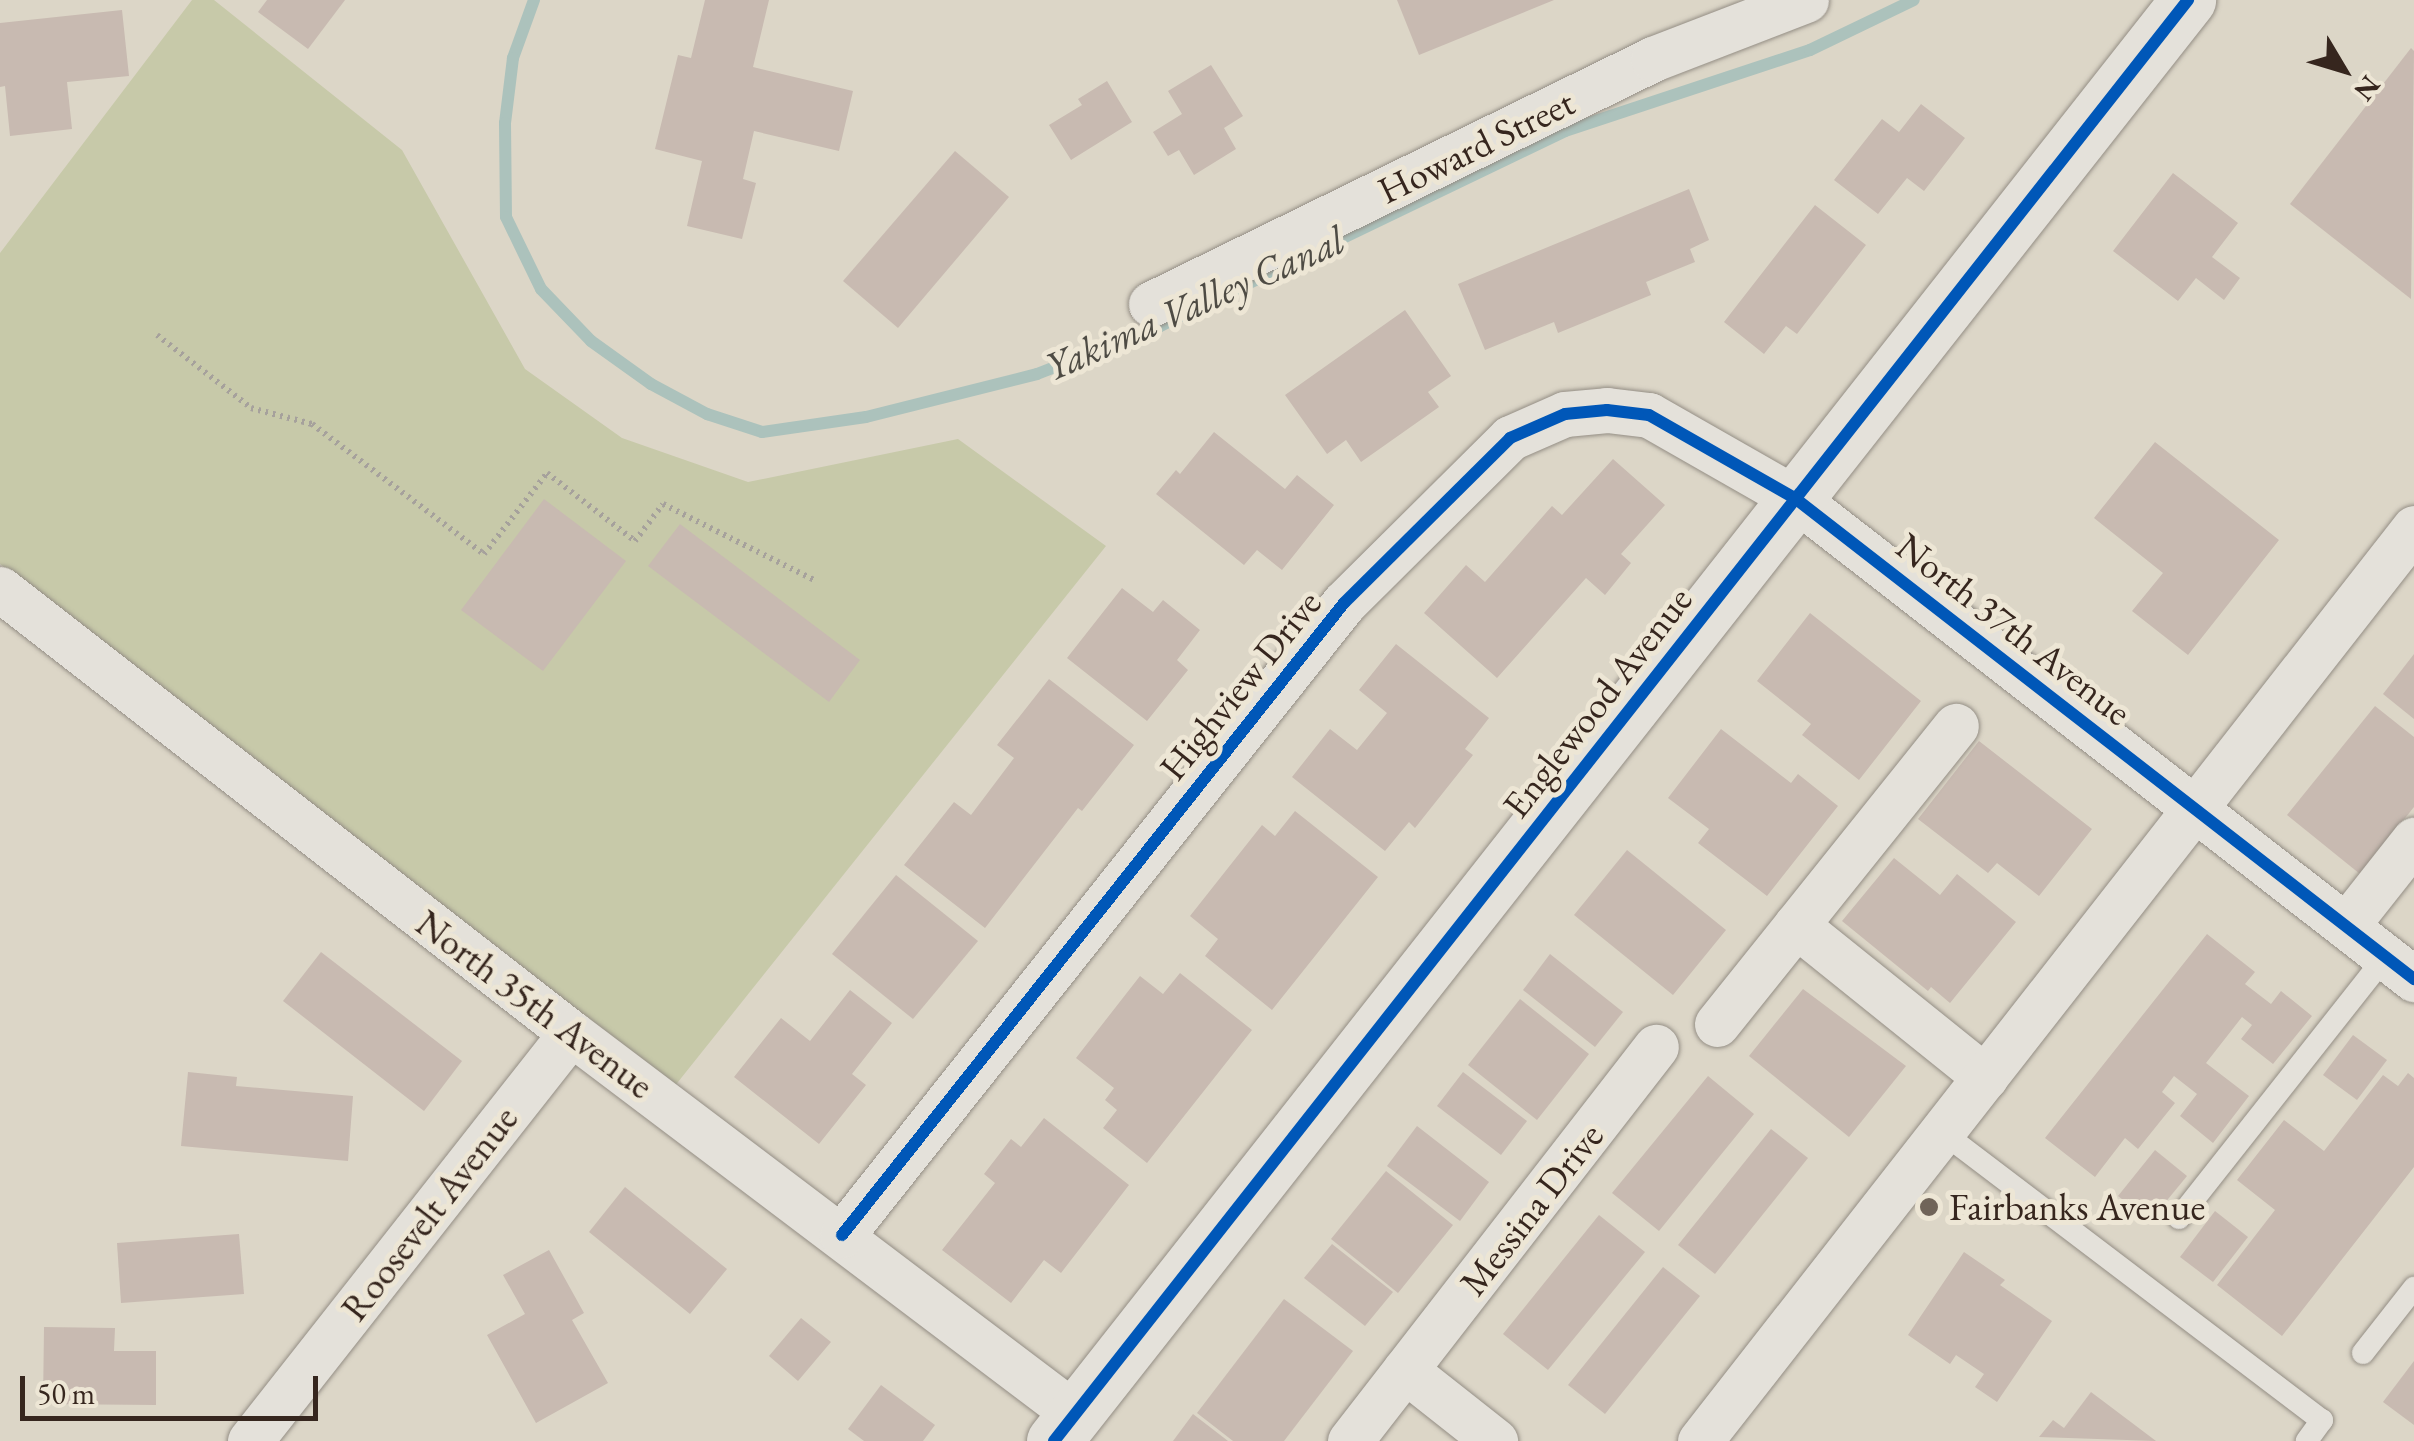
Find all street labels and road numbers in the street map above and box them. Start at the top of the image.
street label: Howard Street [1370,79,1582,213]
street label: North 37th Avenue [1888,523,2140,735]
street label: Englewood Avenue [1493,577,1701,827]
street label: Highview Drive [1150,581,1330,789]
street label: North 35th Avenue [407,900,663,1108]
street label: Roosevelt Avenue [331,1097,527,1329]
street label: Messina Drive [1450,1114,1612,1304]

